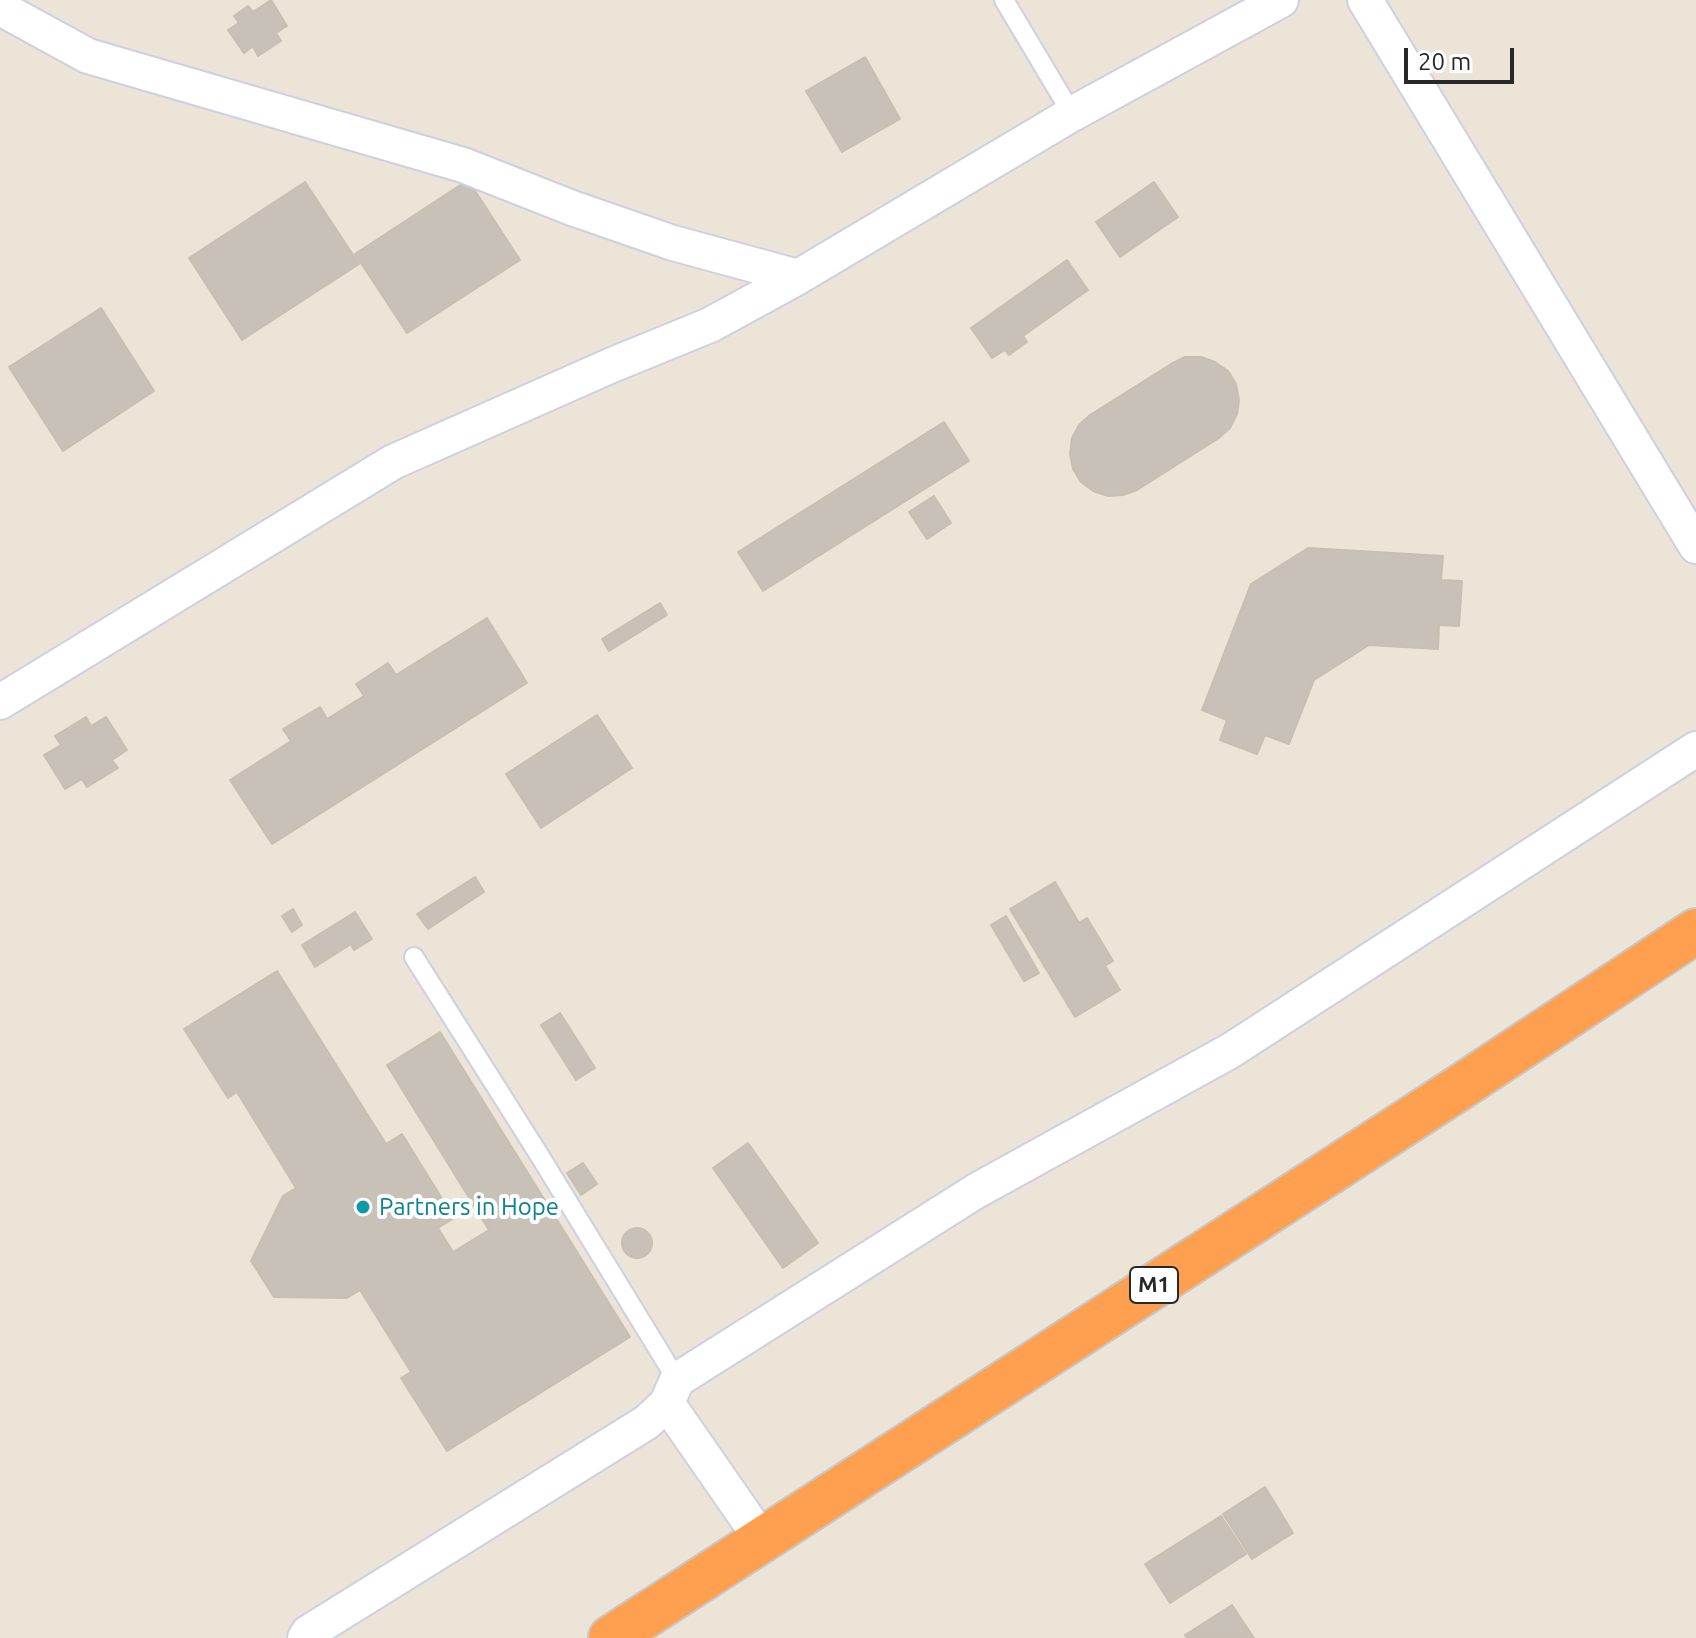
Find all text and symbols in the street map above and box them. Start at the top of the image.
scale bar [1408,32,1518,82]
text: 20 m [1418,48,1471,75]
place label: Partners in Hope [379,1193,559,1221]
marker: Partners in Hope [354,1198,372,1216]
road number: M1 [1130,1267,1178,1303]

